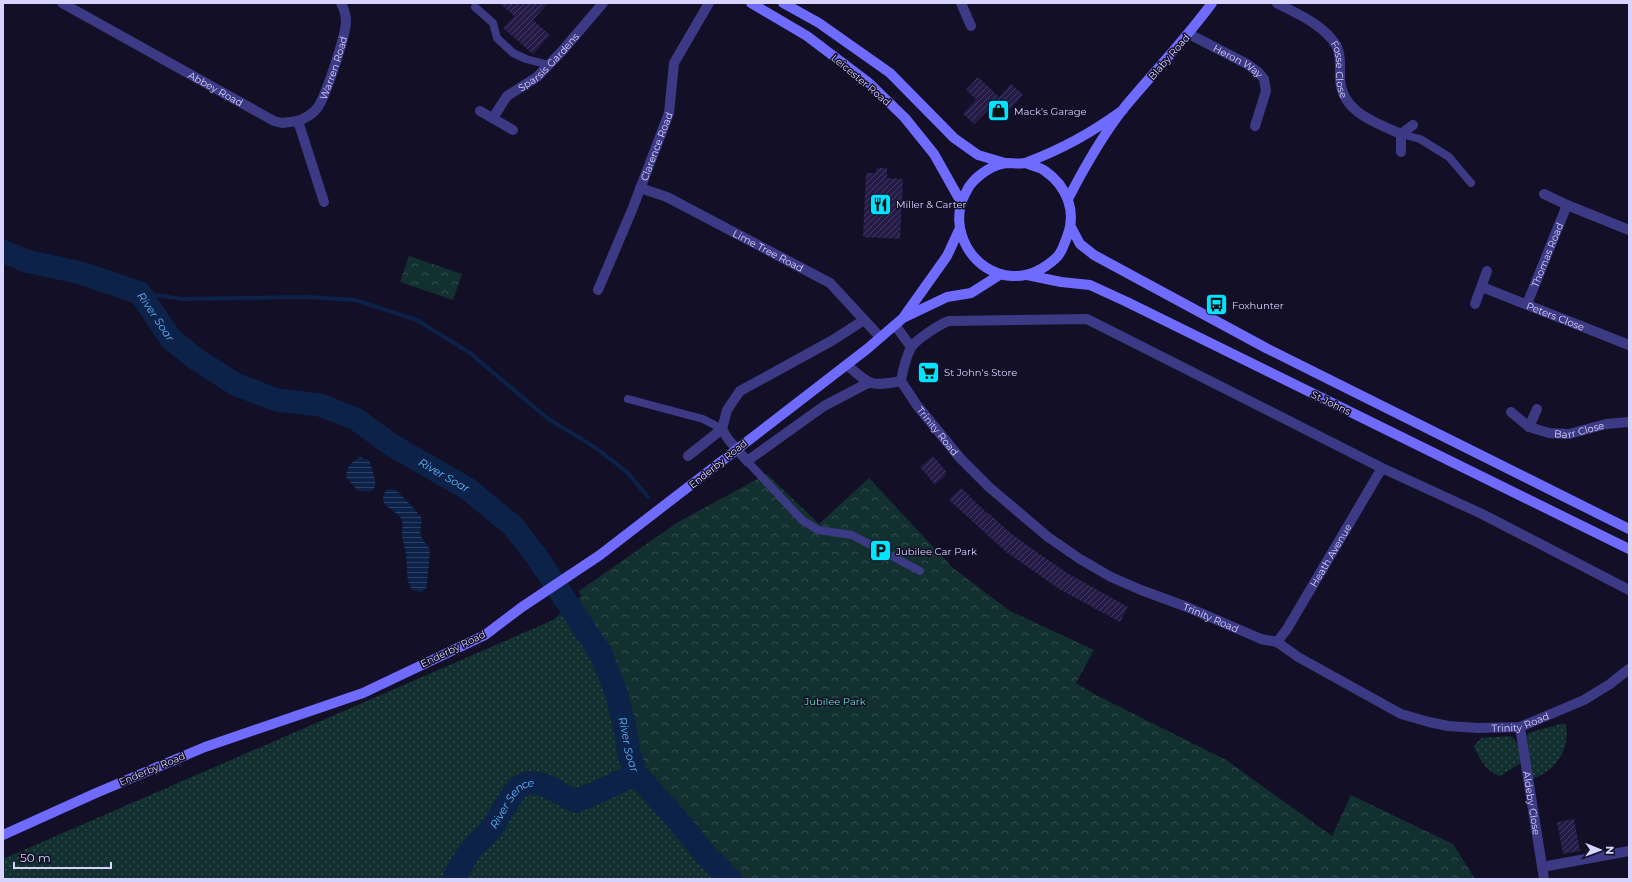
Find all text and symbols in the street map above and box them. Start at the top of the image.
street label: Sparsis Gardens [515,30,582,94]
street label: Blaby Road [1145,31,1193,83]
street label: Warren Road [316,35,350,101]
street label: Fosse Close [1328,38,1351,100]
street label: Heron Way [1211,41,1266,80]
street label: Leicester Road [829,51,893,109]
street label: Abbey Road [186,68,246,109]
shop icon: Mack's Garage [985,98,1011,124]
place label: Mack's Garage [1014,105,1087,118]
street label: Clarence Road [637,110,675,183]
restaurant icon: Miller & Carter [868,191,894,217]
place label: Miller & Carter [896,198,967,211]
street label: Thomas Road [1528,220,1566,289]
street label: Lime Tree Road [731,226,806,274]
water label: River Soar [134,289,178,344]
bus stop icon: Foxhunter [1204,292,1230,318]
place label: Foxhunter [1232,299,1284,312]
street label: Peters Close [1524,299,1587,333]
supermarket icon: St John's Store [916,359,942,385]
place label: St John's Store [944,366,1017,379]
street label: St Johns [1309,388,1353,418]
street label: Trinity Road [914,404,962,458]
street label: Barr Close [1554,418,1606,441]
street label: Enderby Road [686,437,750,491]
water label: River Soar [416,455,472,496]
street label: Heath Avenue [1307,521,1354,589]
parking icon: Jubilee Car Park [868,538,894,564]
place label: Jubilee Car Park [895,545,977,558]
street label: Trinity Road [1181,600,1241,635]
street label: Enderby Road [418,628,488,670]
park label: Jubilee Park [803,695,866,708]
street label: Trinity Road [1491,709,1551,734]
water label: River Soar [615,715,642,774]
street label: Enderby Road [117,749,187,789]
street label: Aldeby Close [1521,770,1543,836]
water label: River Sence [487,776,535,831]
north arrow [1580,830,1620,870]
scale bar [14,844,111,870]
text: N [1603,846,1617,855]
text: 50 m [20,850,51,865]

